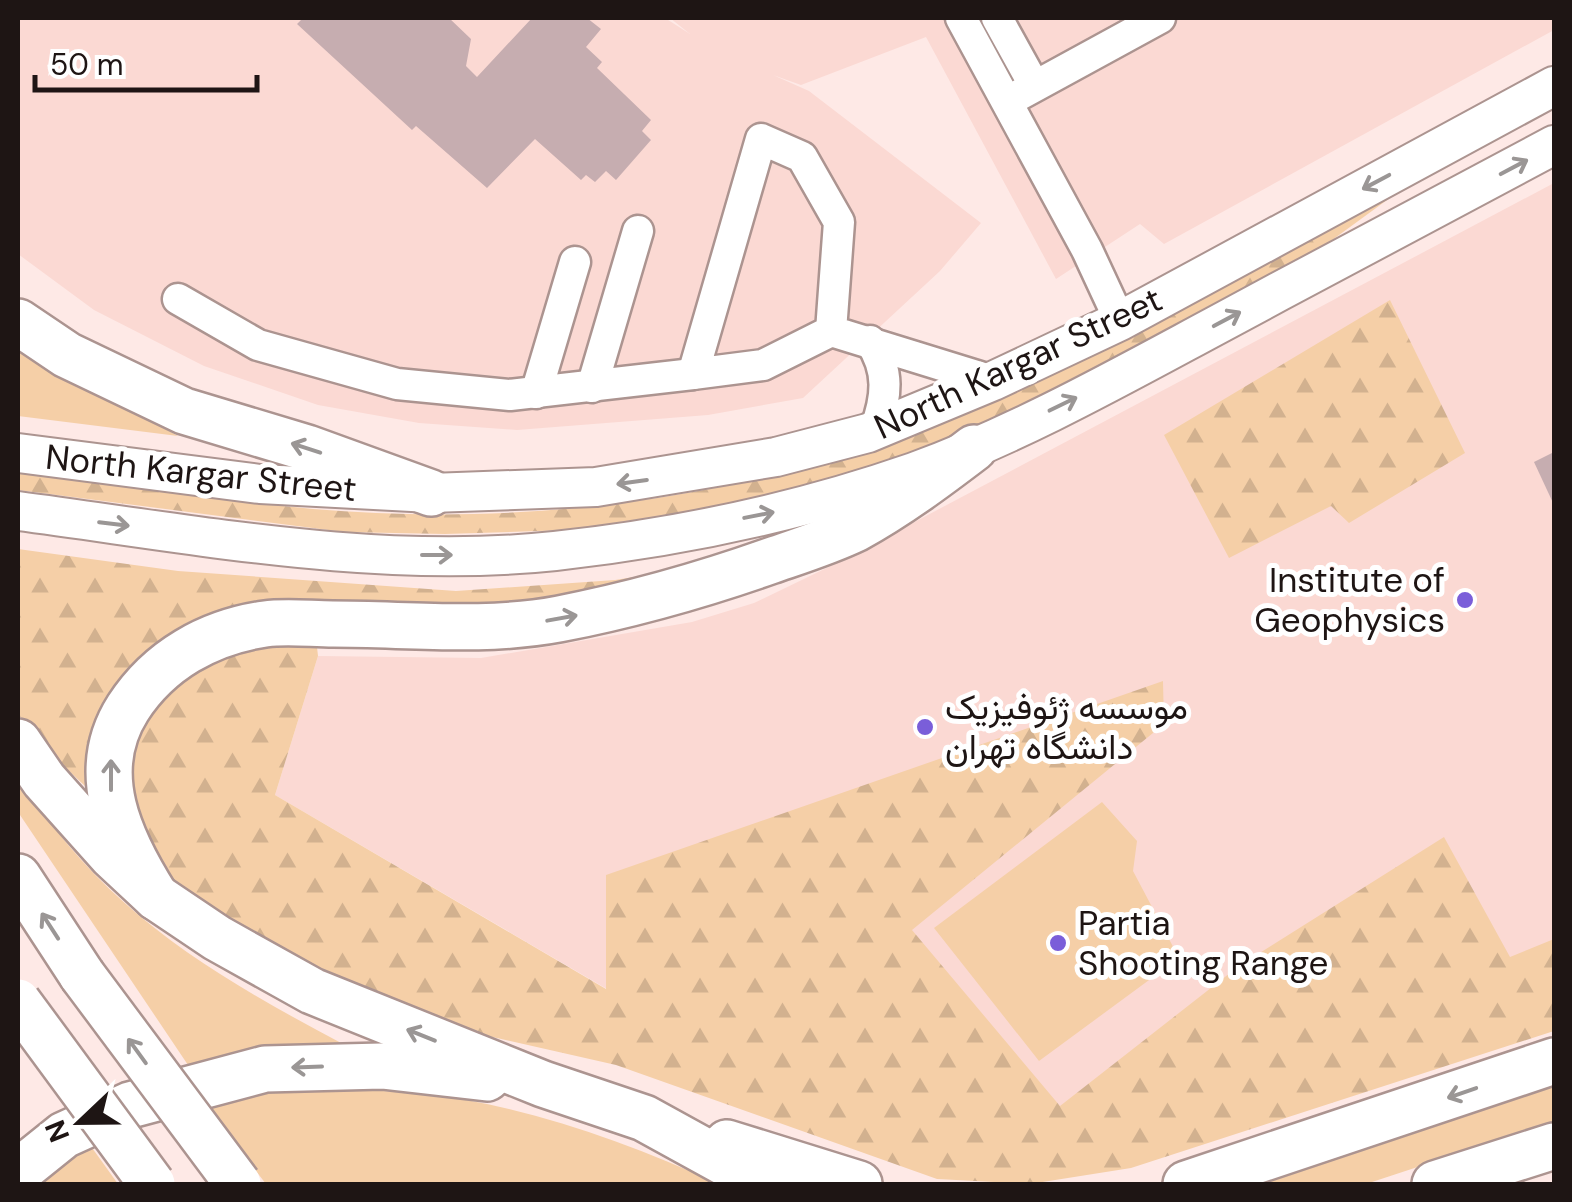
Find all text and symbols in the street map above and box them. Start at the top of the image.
scale bar [35,30,258,92]
text: 50 m [50,45,124,84]
one-way arrow [1498,156,1528,176]
one-way arrow [1362,173,1392,192]
street label: North Kargar Street [867,276,1169,450]
one-way arrow [1212,309,1242,329]
one-way arrow [1048,394,1078,413]
street label: North Kargar Street [43,434,359,512]
one-way arrow [291,438,323,456]
one-way arrow [616,473,648,491]
one-way arrow [742,505,775,524]
one-way arrow [98,515,130,534]
one-way arrow [420,546,453,564]
place label: Institute of Geophysics [1254,557,1445,643]
marker: Institute of Geophysics [1454,589,1476,611]
one-way arrow [545,608,577,627]
place label: موسسه ژئوفیزیک دانشگاه تهران [945,684,1188,770]
marker: موسسه ژئوفیزیک دانشگاه تهران [914,716,936,738]
one-way arrow [101,760,120,792]
place label: Partia Shooting Range [1078,900,1328,986]
one-way arrow [39,912,60,941]
marker: Partia Shooting Range [1047,932,1069,954]
one-way arrow [406,1024,436,1042]
one-way arrow [127,1038,148,1065]
one-way arrow [292,1058,324,1077]
north arrow [30,1072,130,1172]
one-way arrow [1448,1085,1479,1103]
text: N [36,1115,78,1148]

